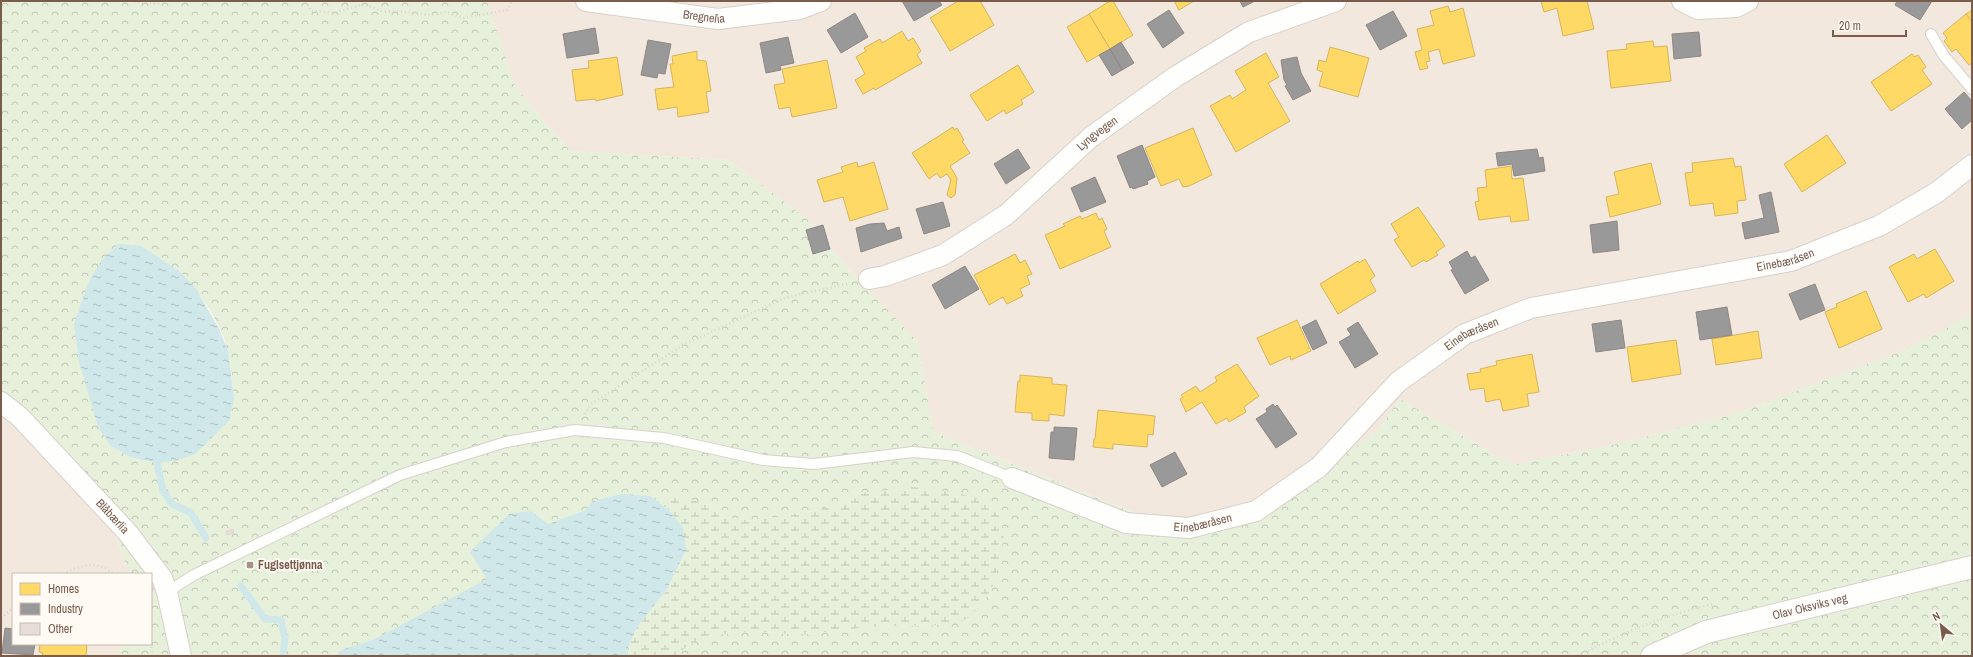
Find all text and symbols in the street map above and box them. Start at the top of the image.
street label: Bregnelia [682,6,726,27]
scale bar [1833,12,1906,38]
text: 20 m [1839,18,1861,34]
street label: Lyngvegen [1073,112,1121,154]
street label: Einebæråsen [1755,245,1816,275]
street label: Einebæråsen [1441,314,1501,354]
street label: Blåbærlia [92,495,133,538]
street label: Einebæråsen [1173,509,1233,536]
place label: Fuglsettjønna [258,557,323,573]
marker: Fuglsettjønna [245,560,255,570]
legend [12,573,152,645]
text: Homes [48,581,79,597]
street label: Olav Oksviks veg [1771,590,1849,623]
text: Industry [48,601,83,617]
north arrow [1921,605,1961,645]
text: N [1930,609,1942,624]
text: Other [48,621,73,637]

